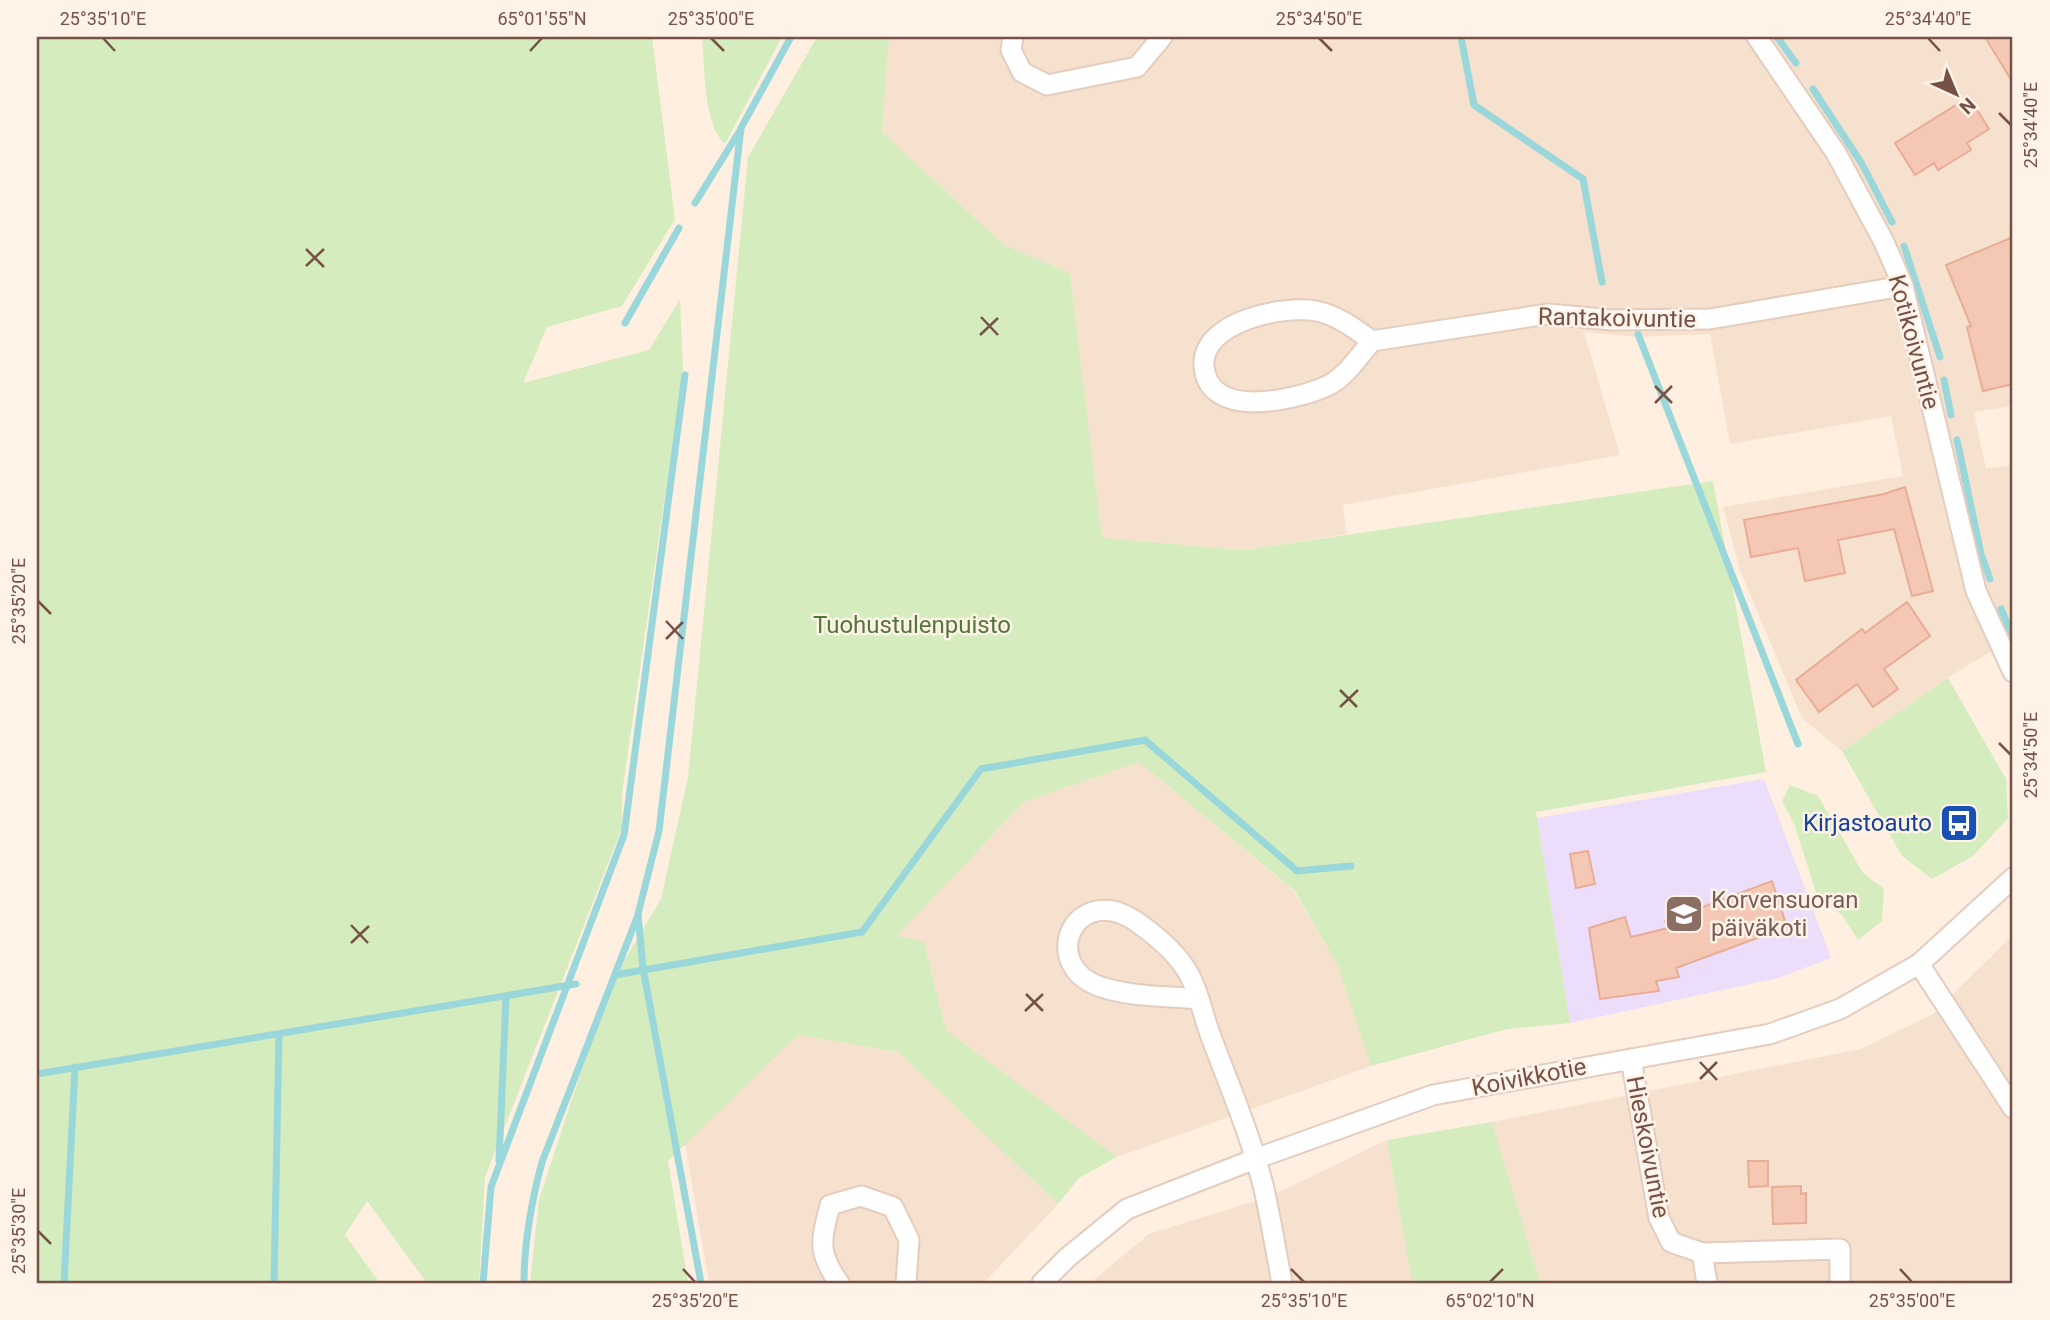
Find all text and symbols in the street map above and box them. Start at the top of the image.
text: 25°35'10"E [60,8,146,29]
text: 65°01'55"N [497,8,587,29]
text: 25°35'00"E [668,8,754,29]
text: 25°34'50"E [1276,8,1362,29]
text: 25°34'40"E [1885,8,1971,29]
north arrow [1920,60,1990,130]
text: 25°34'40"E [2020,82,2041,168]
text: N [1955,93,1980,119]
street label: Kotikoivuntie [1883,272,1945,412]
street label: Rantakoivuntie [1538,303,1696,333]
text: 25°35'20"E [8,558,29,644]
park label: Tuohustulenpuisto [813,611,1011,639]
text: 25°34'50"E [2020,712,2041,798]
bus stop icon: Kirjastoauto [1938,802,1980,844]
place label: Kirjastoauto [1803,809,1932,837]
place label: Korvensuoran päiväkoti [1711,886,1859,942]
school or university icon: Korvensuoran päiväkoti [1663,893,1705,935]
street label: Koivikkotie [1469,1052,1589,1102]
street label: Hieskoivuntie [1620,1074,1676,1220]
text: 25°35'30"E [8,1188,29,1274]
text: 25°35'20"E [652,1290,738,1311]
text: 25°35'10"E [1261,1290,1347,1311]
text: 65°02'10"N [1445,1290,1535,1311]
text: 25°35'00"E [1869,1290,1955,1311]

